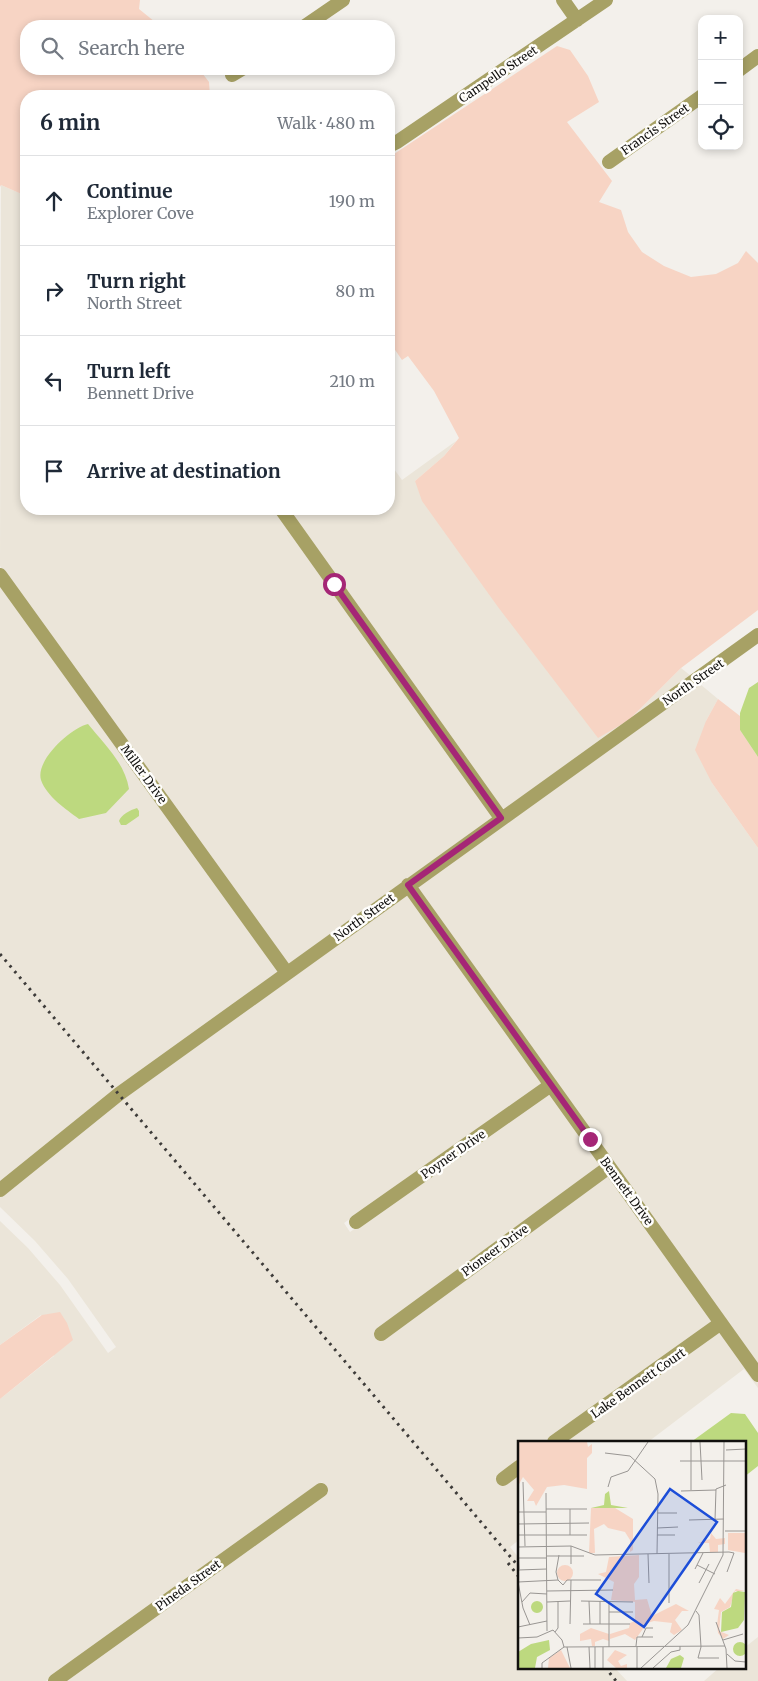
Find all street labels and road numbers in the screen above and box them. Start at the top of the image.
street label: Campello Street [456,42,540,106]
street label: Francis Street [618,100,692,158]
street label: North Street [660,655,727,709]
street label: Miller Drive [118,742,170,806]
street label: North Street [331,890,397,944]
street label: Poyner Drive [418,1126,488,1182]
street label: Bennett Drive [597,1154,657,1228]
street label: Pioneer Drive [459,1221,531,1279]
street label: Lake Bennett Court [588,1345,688,1421]
street label: Pineda Street [152,1556,224,1614]

